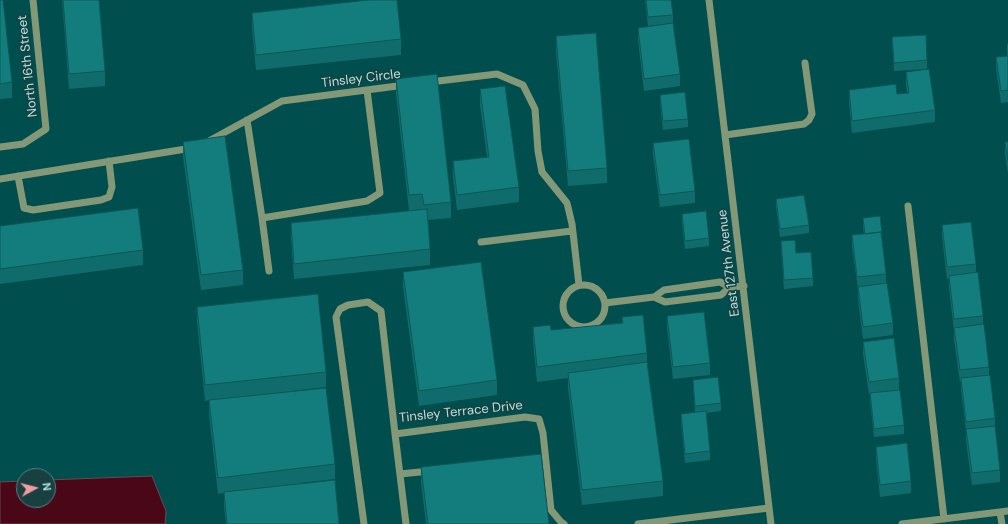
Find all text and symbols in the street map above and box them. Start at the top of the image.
street label: North 16th Street [15,14,41,118]
street label: Tinsley Circle [320,66,402,92]
street label: East 127th Avenue [715,209,743,317]
street label: Tinsley Terrace Drive [398,398,524,426]
north arrow [16,468,56,508]
text: N [39,482,54,491]

